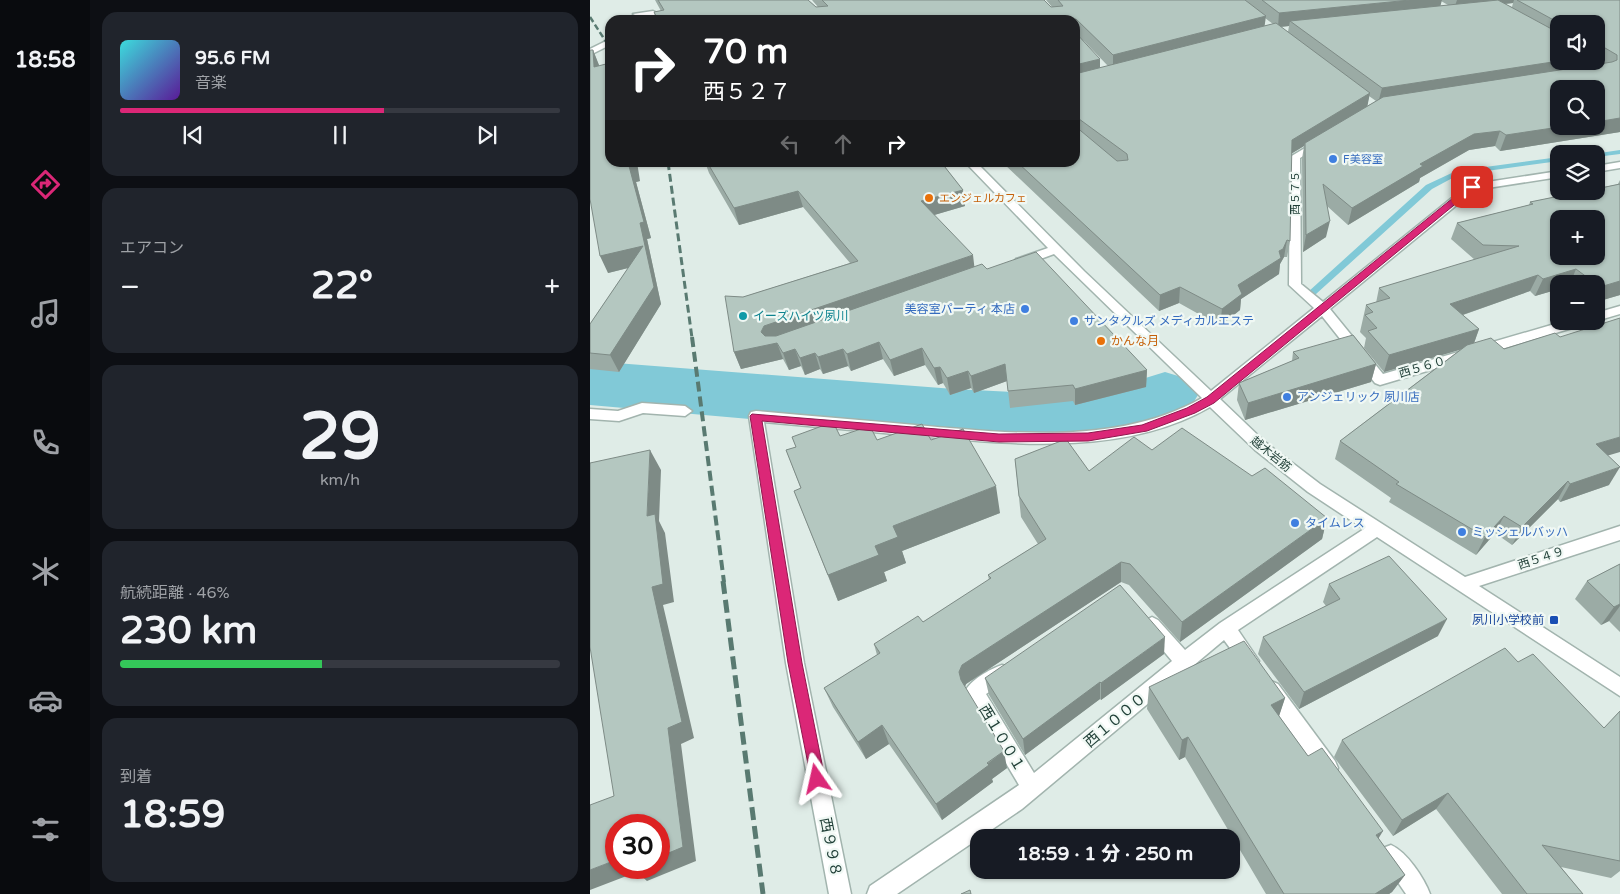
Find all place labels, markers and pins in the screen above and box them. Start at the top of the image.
marker: F美容室 [1327,153,1339,165]
place label: F美容室 [1343,153,1383,166]
pin [1451,166,1493,208]
marker: エンジェルカフェ [923,192,935,204]
place label: エンジェルカフェ [939,192,1027,205]
place label: 美容室パーティ 本店 [905,302,1015,316]
marker: 美容室パーティ 本店 [1019,303,1031,315]
place label: イーズハイツ夙川 [753,309,848,323]
marker: イーズハイツ夙川 [737,310,749,322]
place label: サンタクルズ メディカルエステ [1084,314,1254,328]
marker: サンタクルズ メディカルエステ [1068,315,1080,327]
place label: かんな月 [1111,334,1159,348]
marker: かんな月 [1095,335,1107,347]
place label: アンジェリック 夙川店 [1297,390,1420,404]
marker: アンジェリック 夙川店 [1281,391,1293,403]
place label: タイムレス [1305,516,1365,530]
marker: タイムレス [1289,517,1301,529]
place label: ミッシェルバッハ [1472,525,1568,539]
marker: ミッシェルバッハ [1456,526,1468,538]
place label: 夙川小学校前 [1472,613,1544,627]
marker: 夙川小学校前 [1548,614,1560,626]

